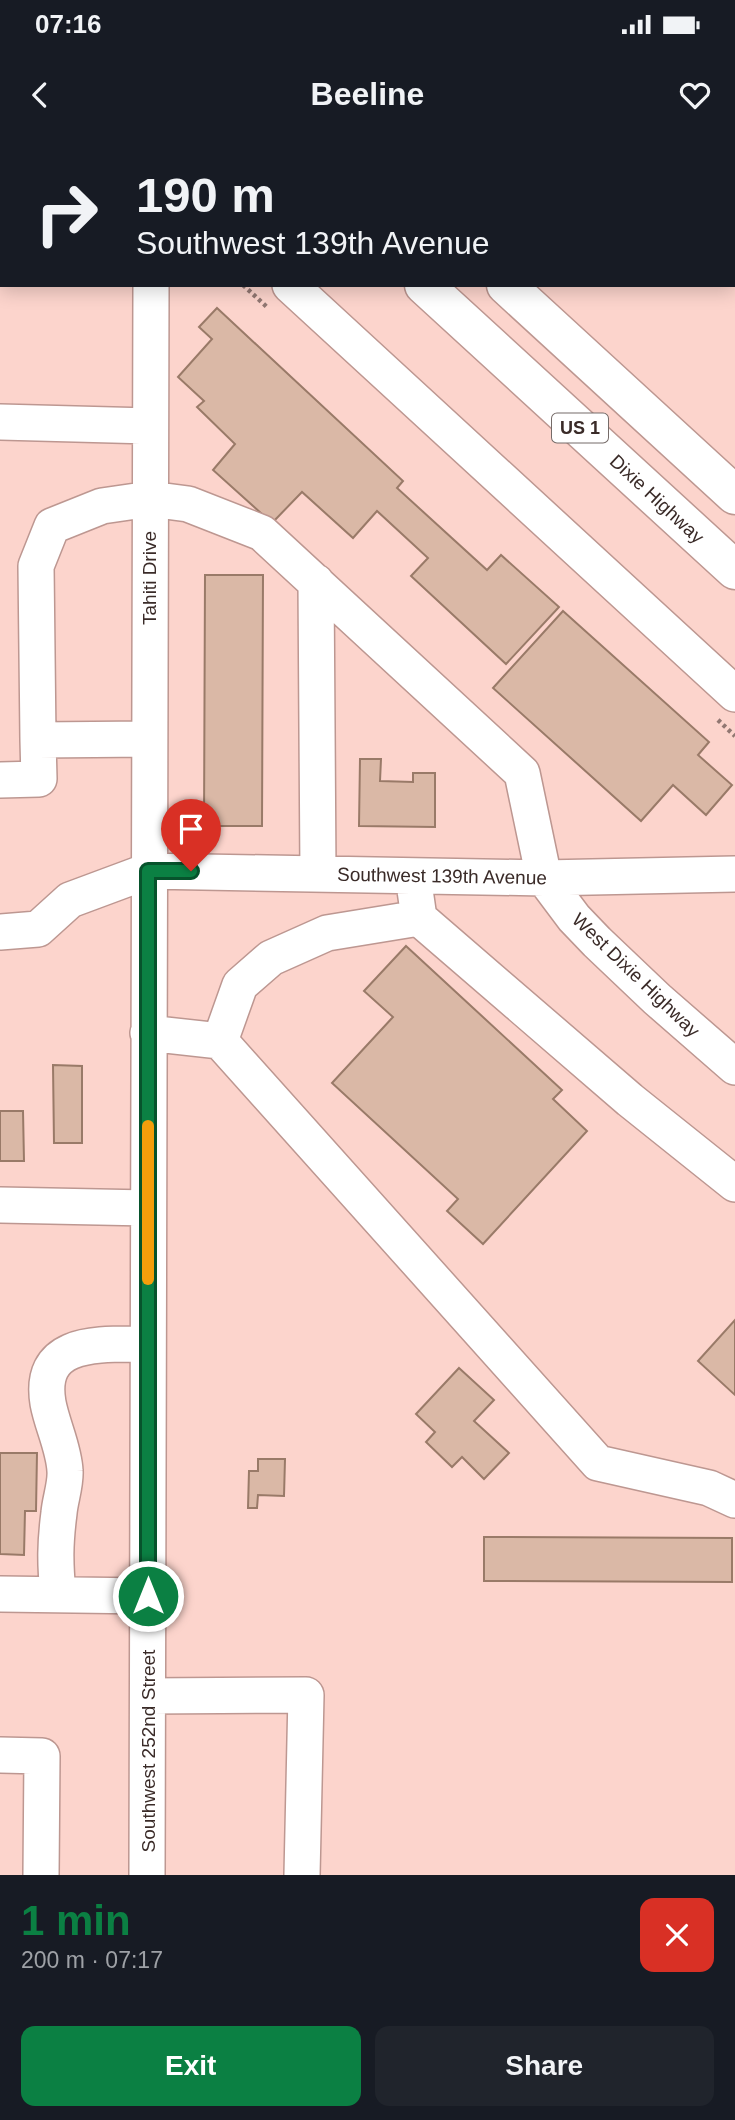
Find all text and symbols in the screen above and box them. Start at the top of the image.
text: 07:16 [35,9,102,39]
icon: back [21,76,59,114]
text: Beeline [311,76,424,112]
icon: heart [676,76,714,114]
icon: right [21,168,112,259]
text: 190 m [136,168,275,222]
text: Southwest 139th Avenue [136,225,489,261]
road number: US 1 [552,414,608,442]
street label: Dixie Highway [606,450,709,548]
street label: Tahiti Drive [139,531,160,625]
pin [161,799,221,871]
icon: arrive [172,810,210,848]
street label: Southwest 139th Avenue [337,864,547,888]
street label: West Dixie Highway [568,909,704,1041]
position arrow [111,1559,185,1633]
street label: Southwest 252nd Street [138,1649,159,1852]
text: 1 min [21,1897,131,1944]
button: close [640,1898,714,1972]
text: 200 m · 07:17 [21,1947,163,1973]
button: Exit [21,2026,361,2106]
button: Share [375,2026,714,2106]

